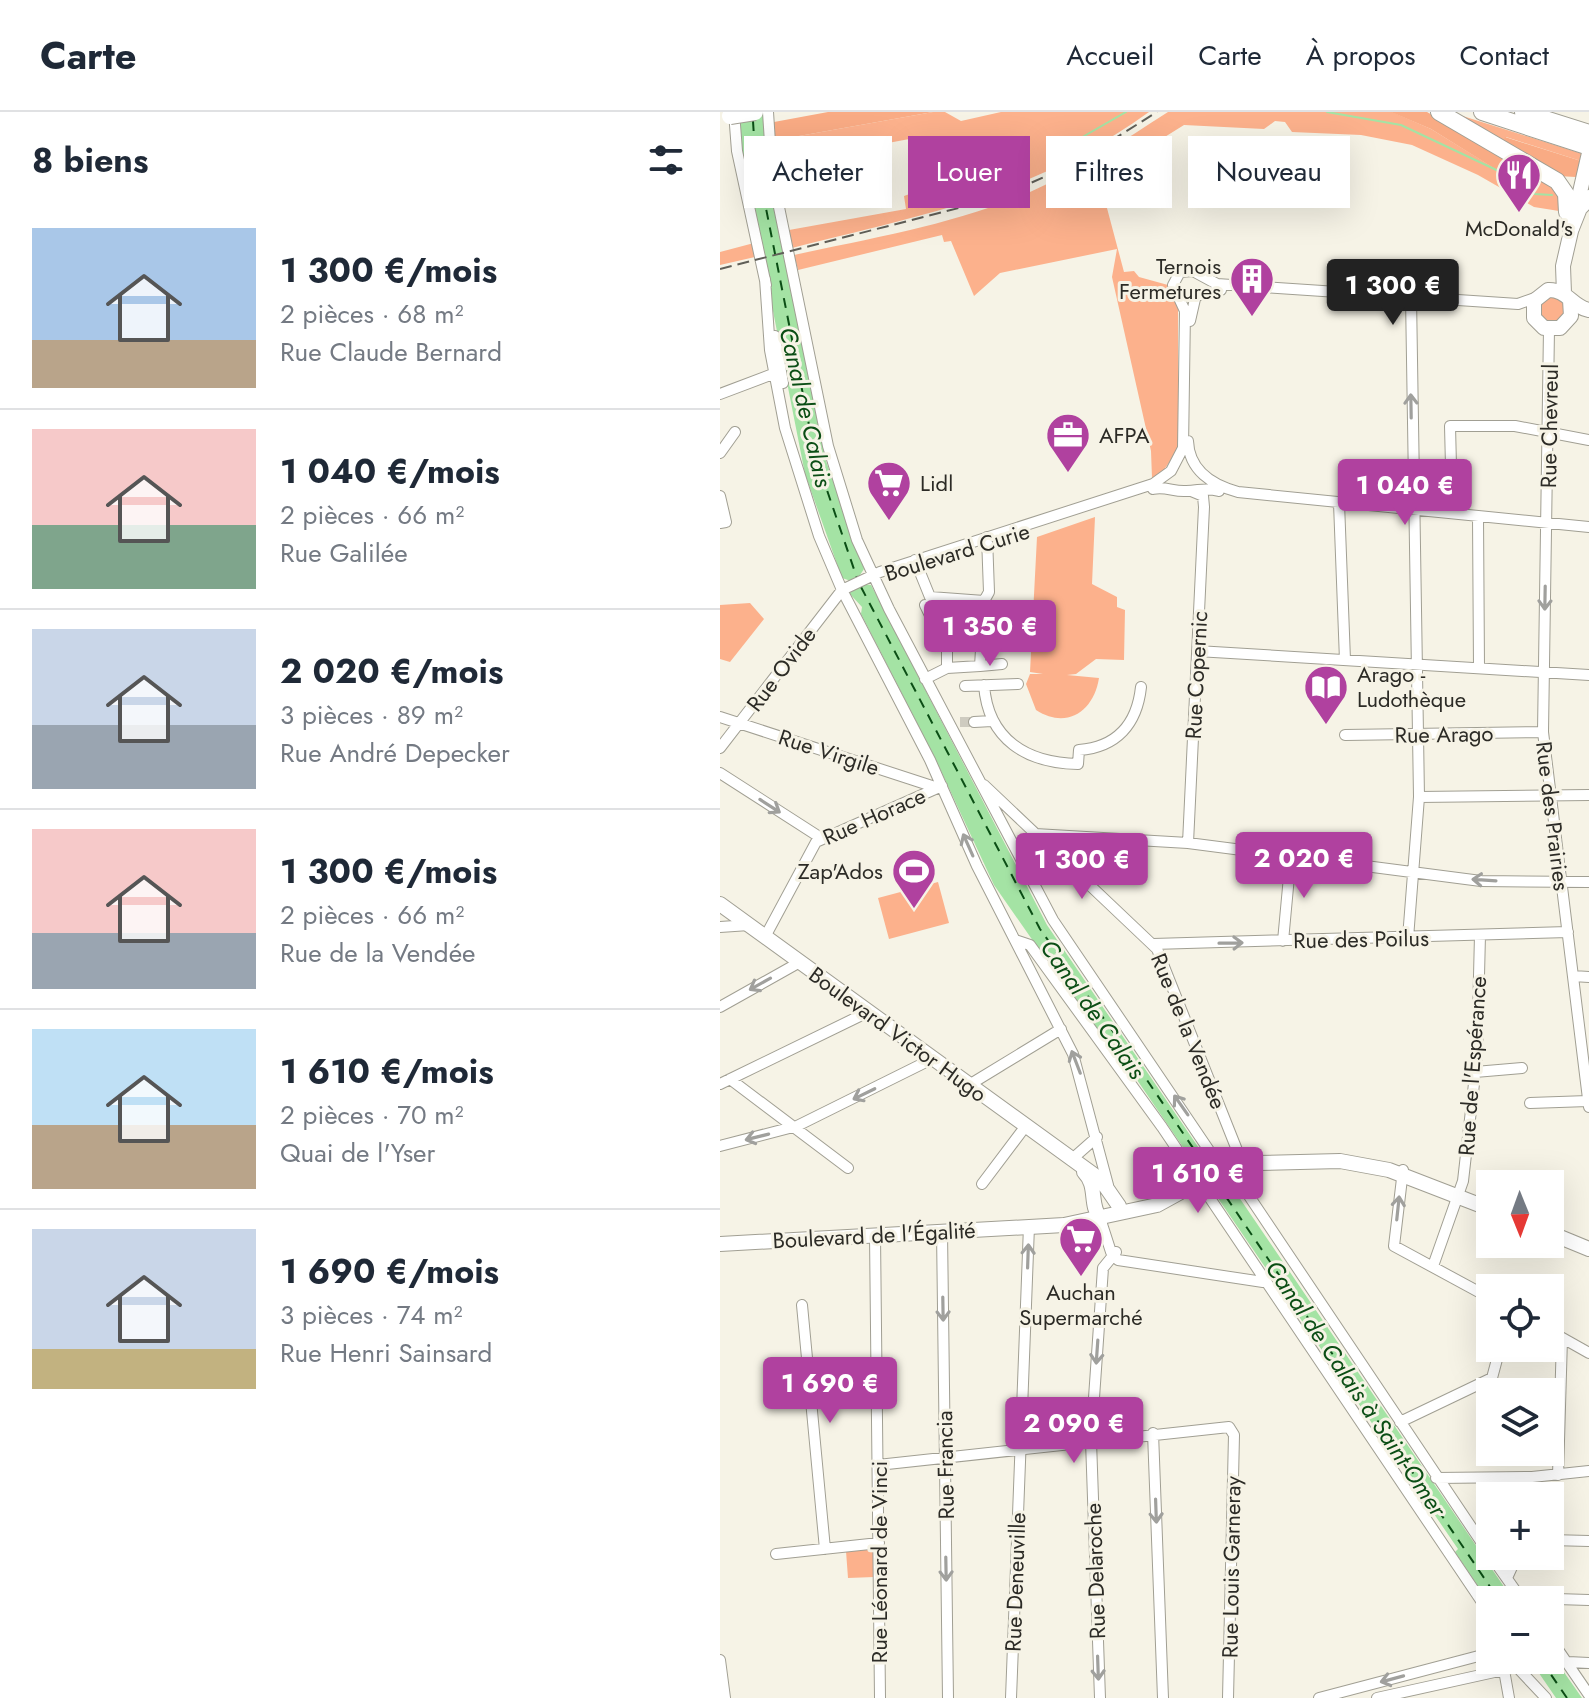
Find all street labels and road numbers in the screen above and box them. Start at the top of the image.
street label: Rue Chevreul [1532,364,1566,488]
street label: Boulevard Curie [881,515,1033,589]
street label: Rue Copernic [1177,610,1215,740]
street label: Rue Ovide [738,620,824,718]
street label: Rue Arago [1394,717,1494,751]
street label: Rue Virgile [775,721,883,783]
street label: Rue des Prairies [1528,740,1578,893]
street label: Rue Horace [817,779,931,853]
street label: Rue des Poilus [1293,922,1429,956]
street label: Rue de la Vendée [1143,948,1235,1114]
street label: Boulevard Victor Hugo [802,958,994,1110]
street label: Rue de l'Espérance [1450,975,1494,1157]
street label: Boulevard de l'Égalité [772,1214,976,1256]
street label: Rue Francia [928,1410,962,1520]
street label: Rue Léonard de Vinci [863,1461,895,1663]
street label: Rue Louis Garneray [1213,1475,1249,1658]
street label: Rue Delaroche [1077,1502,1113,1640]
street label: Rue Deneuville [997,1512,1033,1652]

